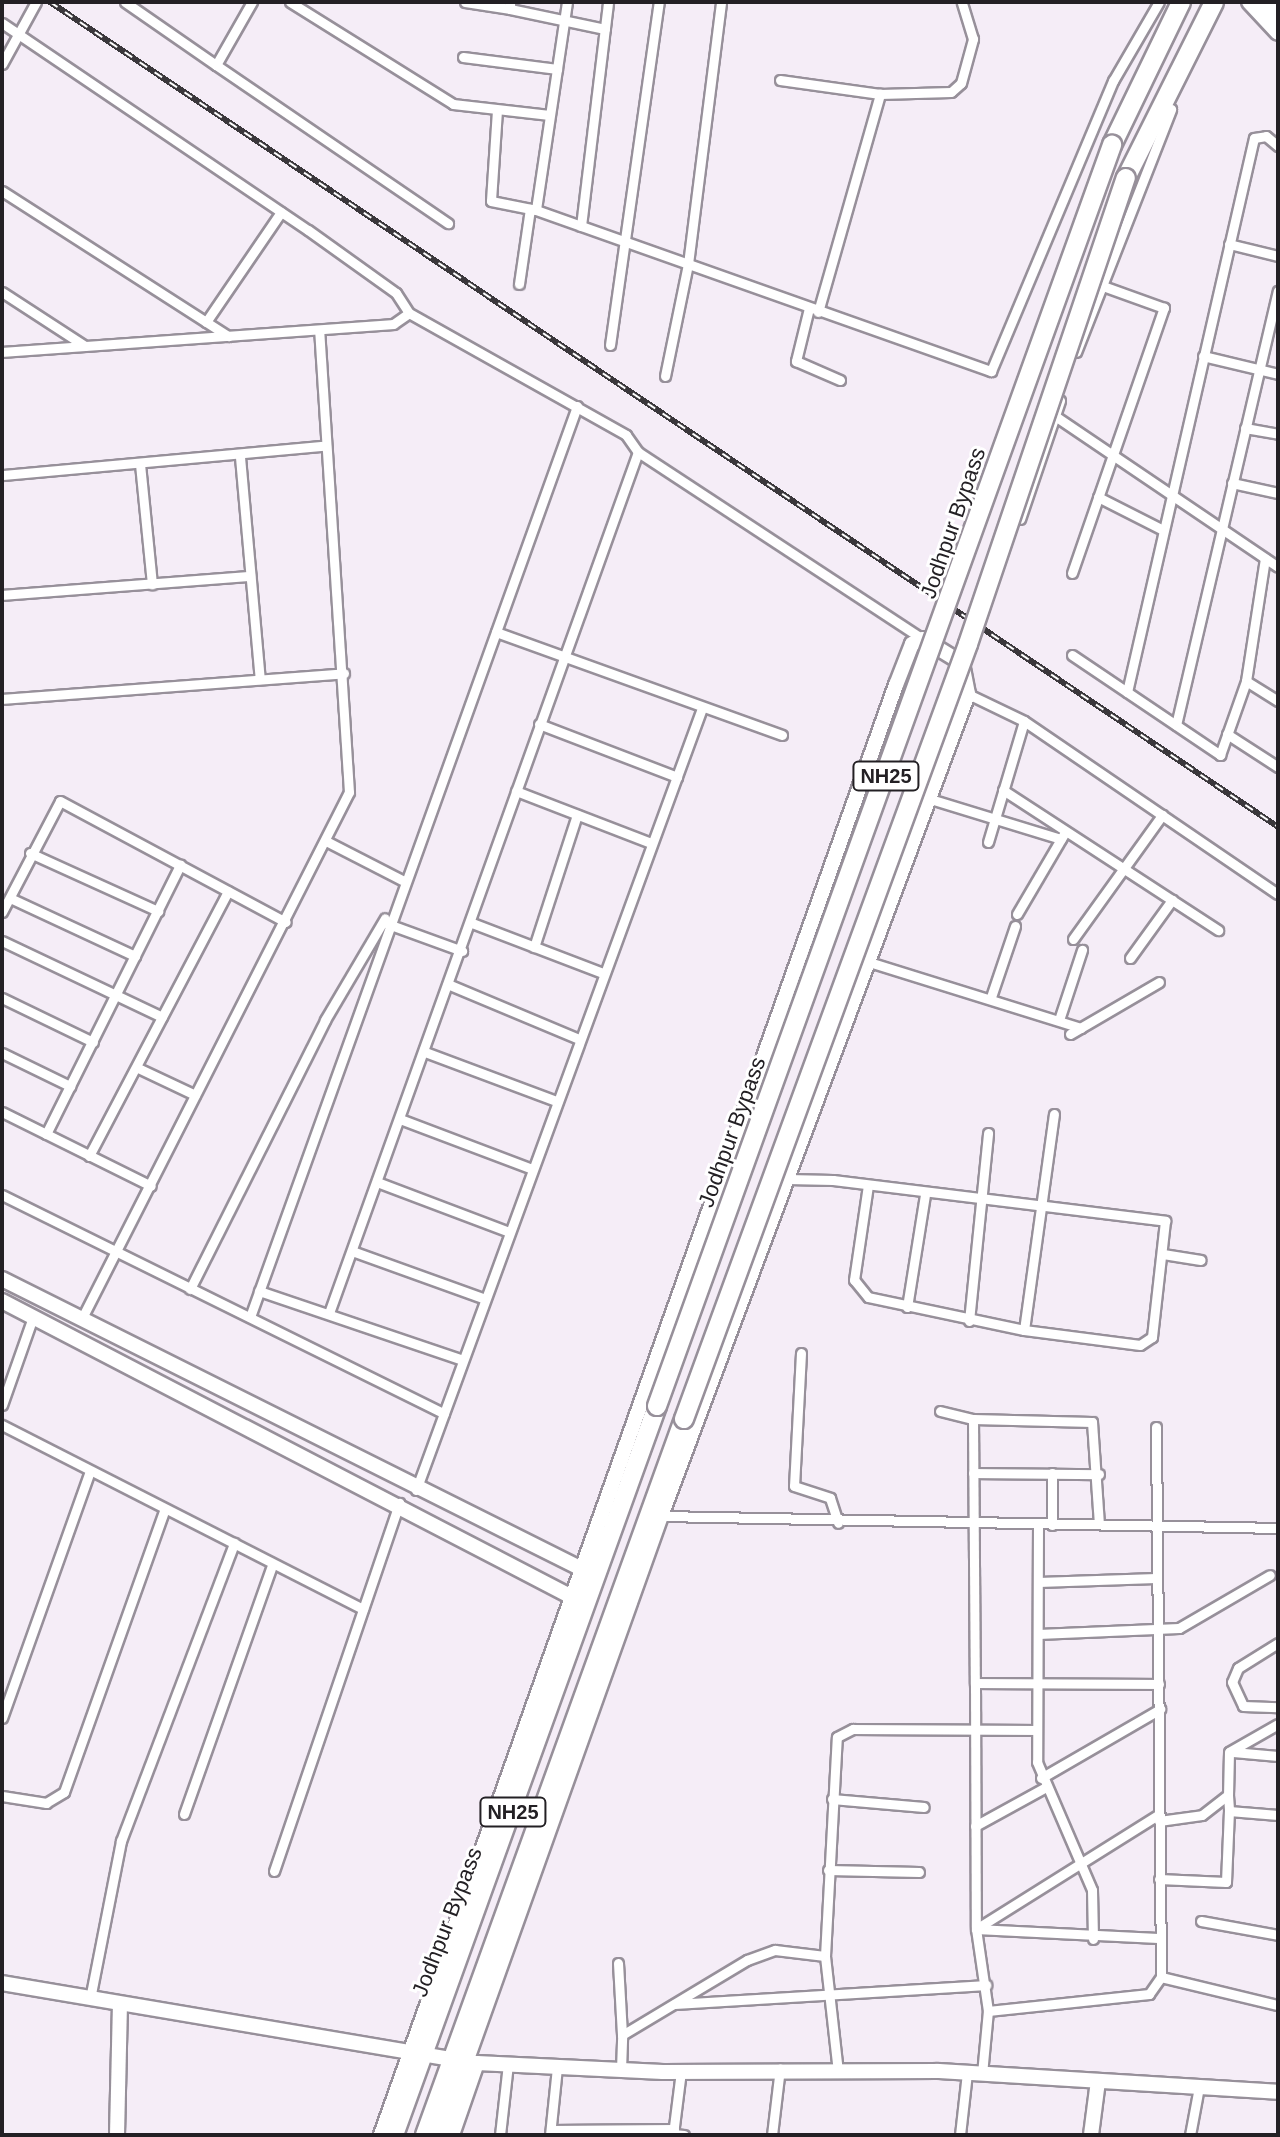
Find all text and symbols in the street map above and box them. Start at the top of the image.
street label: Jodhpur Bypass [915,444,991,602]
road number: NH25 [852,760,920,792]
street label: Jodhpur Bypass [693,1053,771,1211]
road number: NH25 [479,1796,547,1828]
street label: Jodhpur Bypass [406,1844,488,2000]

